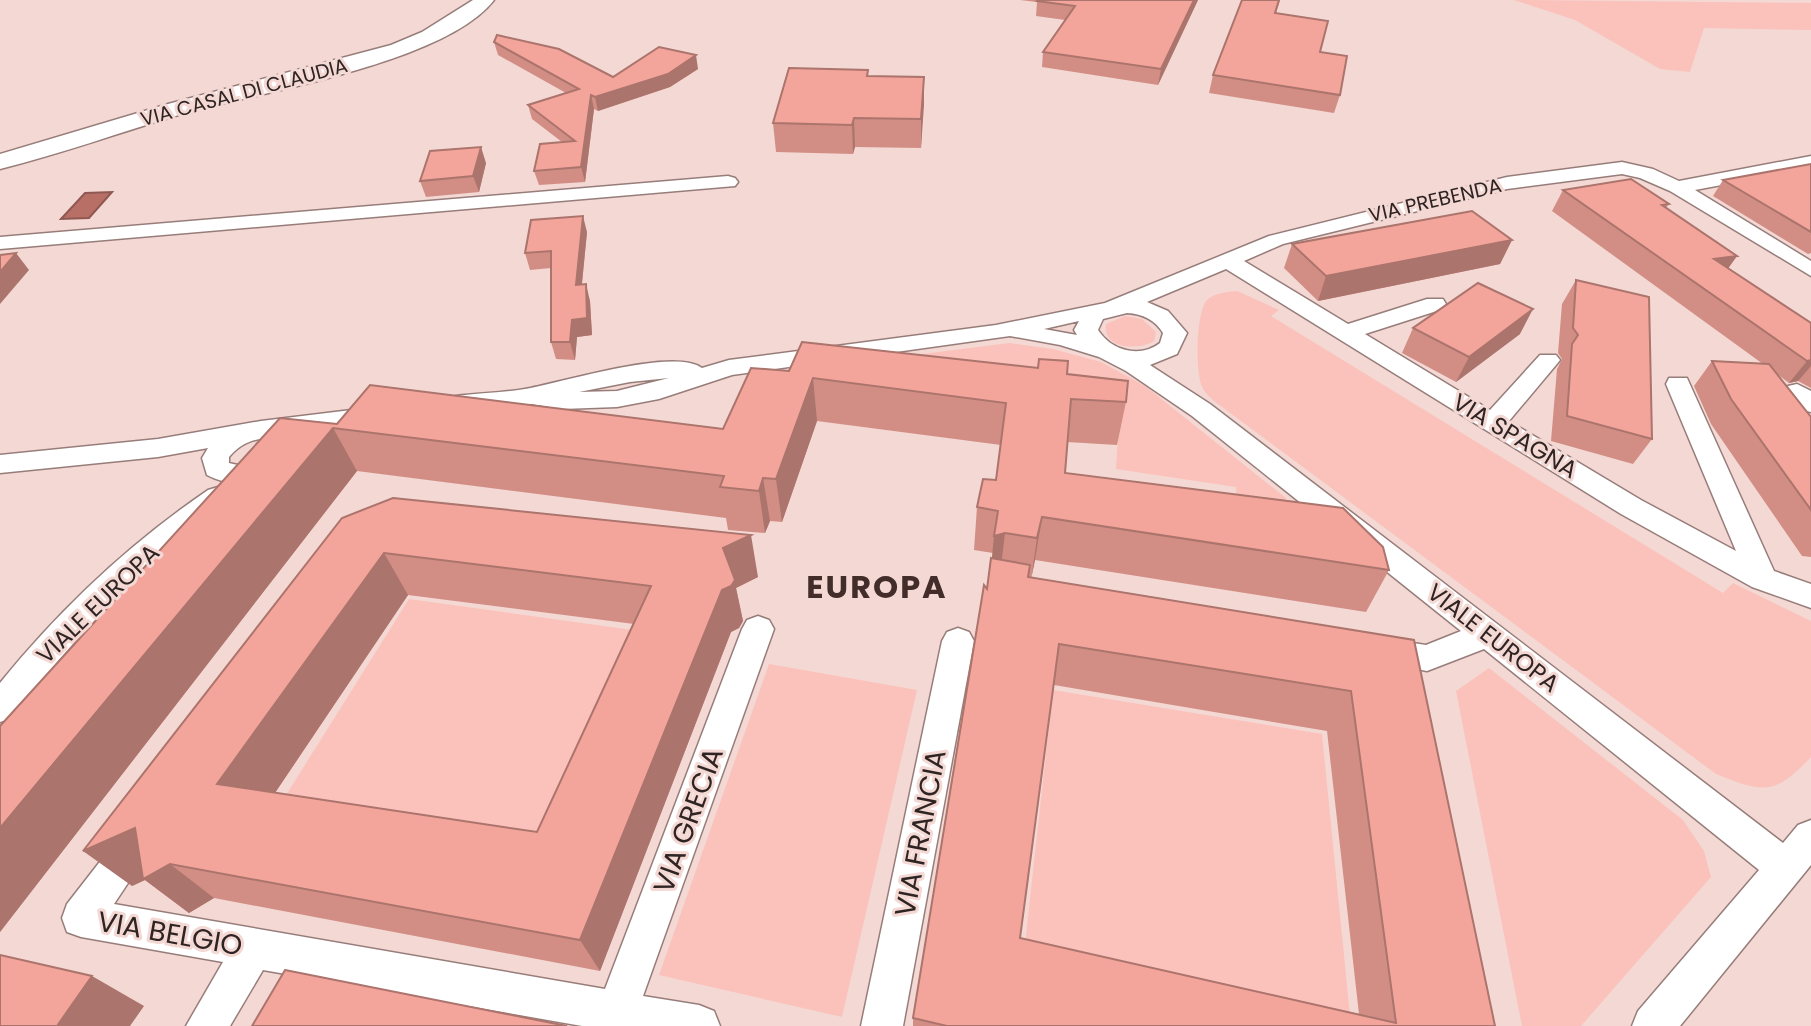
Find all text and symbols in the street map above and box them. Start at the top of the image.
street label: VIA CASAL DI CLAUDIA [137,51,351,133]
street label: VIA PREBENDA [1366,171,1504,229]
street label: VIA SPAGNA [1447,385,1584,486]
street label: VIALE EUROPA [29,536,166,671]
district label: EUROPA [806,564,948,609]
street label: VIALE EUROPA [1420,576,1566,700]
street label: VIA GRECIA [644,742,733,899]
street label: VIA FRANCIA [885,746,956,920]
street label: VIA BELGIO [94,902,245,965]

